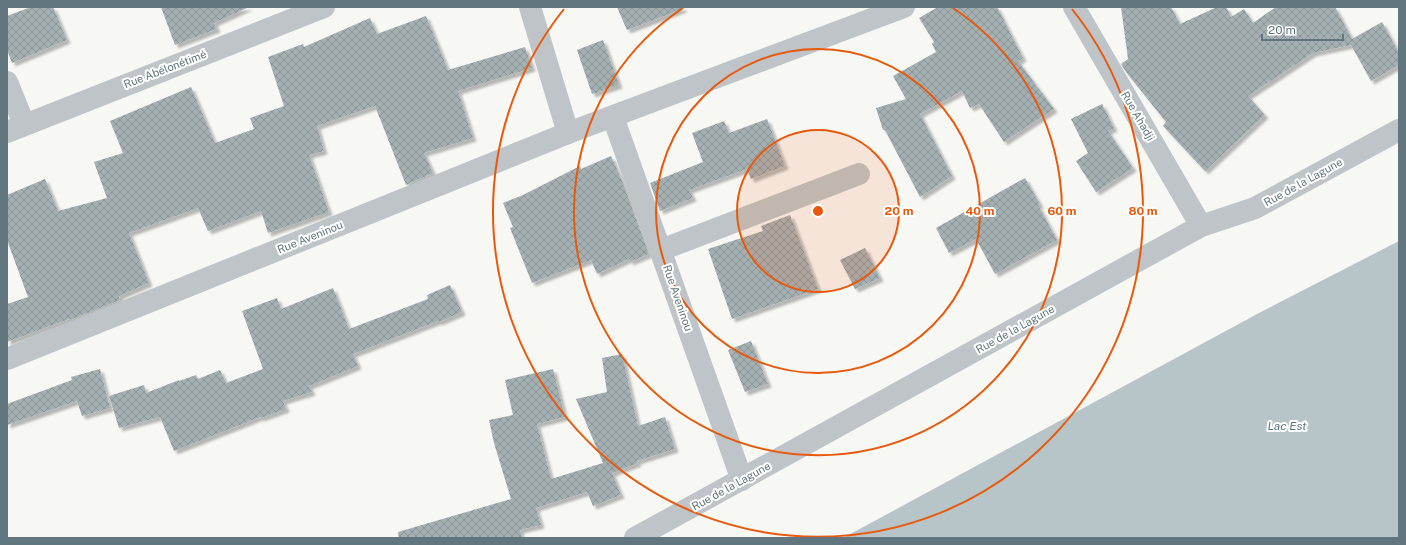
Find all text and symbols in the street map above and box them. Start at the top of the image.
scale bar [1262,16,1343,42]
text: 20 m [1268,23,1296,37]
street label: Rue Abélonétimé [122,48,208,90]
street label: Rue Ahadji [1119,89,1157,143]
street label: Rue de la Lagune [1262,155,1344,209]
centre of rings [811,204,825,218]
text: 20 m [885,204,914,218]
text: 40 m [965,204,995,218]
text: 60 m [1047,204,1077,218]
text: 80 m [1128,204,1158,218]
street label: Rue Aveninou [276,218,344,256]
street label: Rue Aveninou [661,263,695,333]
street label: Rue de la Lagune [974,302,1056,356]
water label: Lac Est [1267,419,1307,433]
street label: Rue de la Lagune [690,459,772,513]

